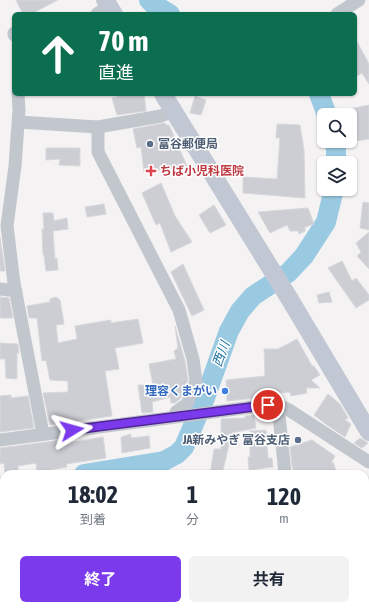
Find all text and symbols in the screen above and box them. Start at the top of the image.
text: 70 m [98,25,148,57]
icon: ahead [32,28,84,80]
text: 直進 [98,62,134,83]
map controls [317,108,357,196]
button: search [317,108,357,148]
place label: 富谷郵便局 [158,137,218,151]
marker: 富谷郵便局 [145,139,155,149]
button: layers [317,156,357,196]
place label: ちば小児科医院 [160,164,244,178]
marker: ちば小児科医院 [145,165,157,177]
water label: 西川 [210,337,233,369]
place label: 理容くまがい [145,384,217,398]
marker: 理容くまがい [220,386,230,396]
pin [251,388,285,422]
icon: arrive [257,394,279,416]
position arrow [51,409,93,451]
place label: JA新みやぎ 富谷支店 [182,433,290,447]
marker: JA新みやぎ 富谷支店 [293,435,303,445]
text: 18:02 [68,481,118,508]
text: 1 [187,481,198,508]
text: 120 [267,483,301,510]
text: m [279,511,289,526]
text: 到着 [80,512,106,527]
text: 分 [186,512,199,527]
button: 終了 [20,556,181,602]
button: 共有 [189,556,349,602]

